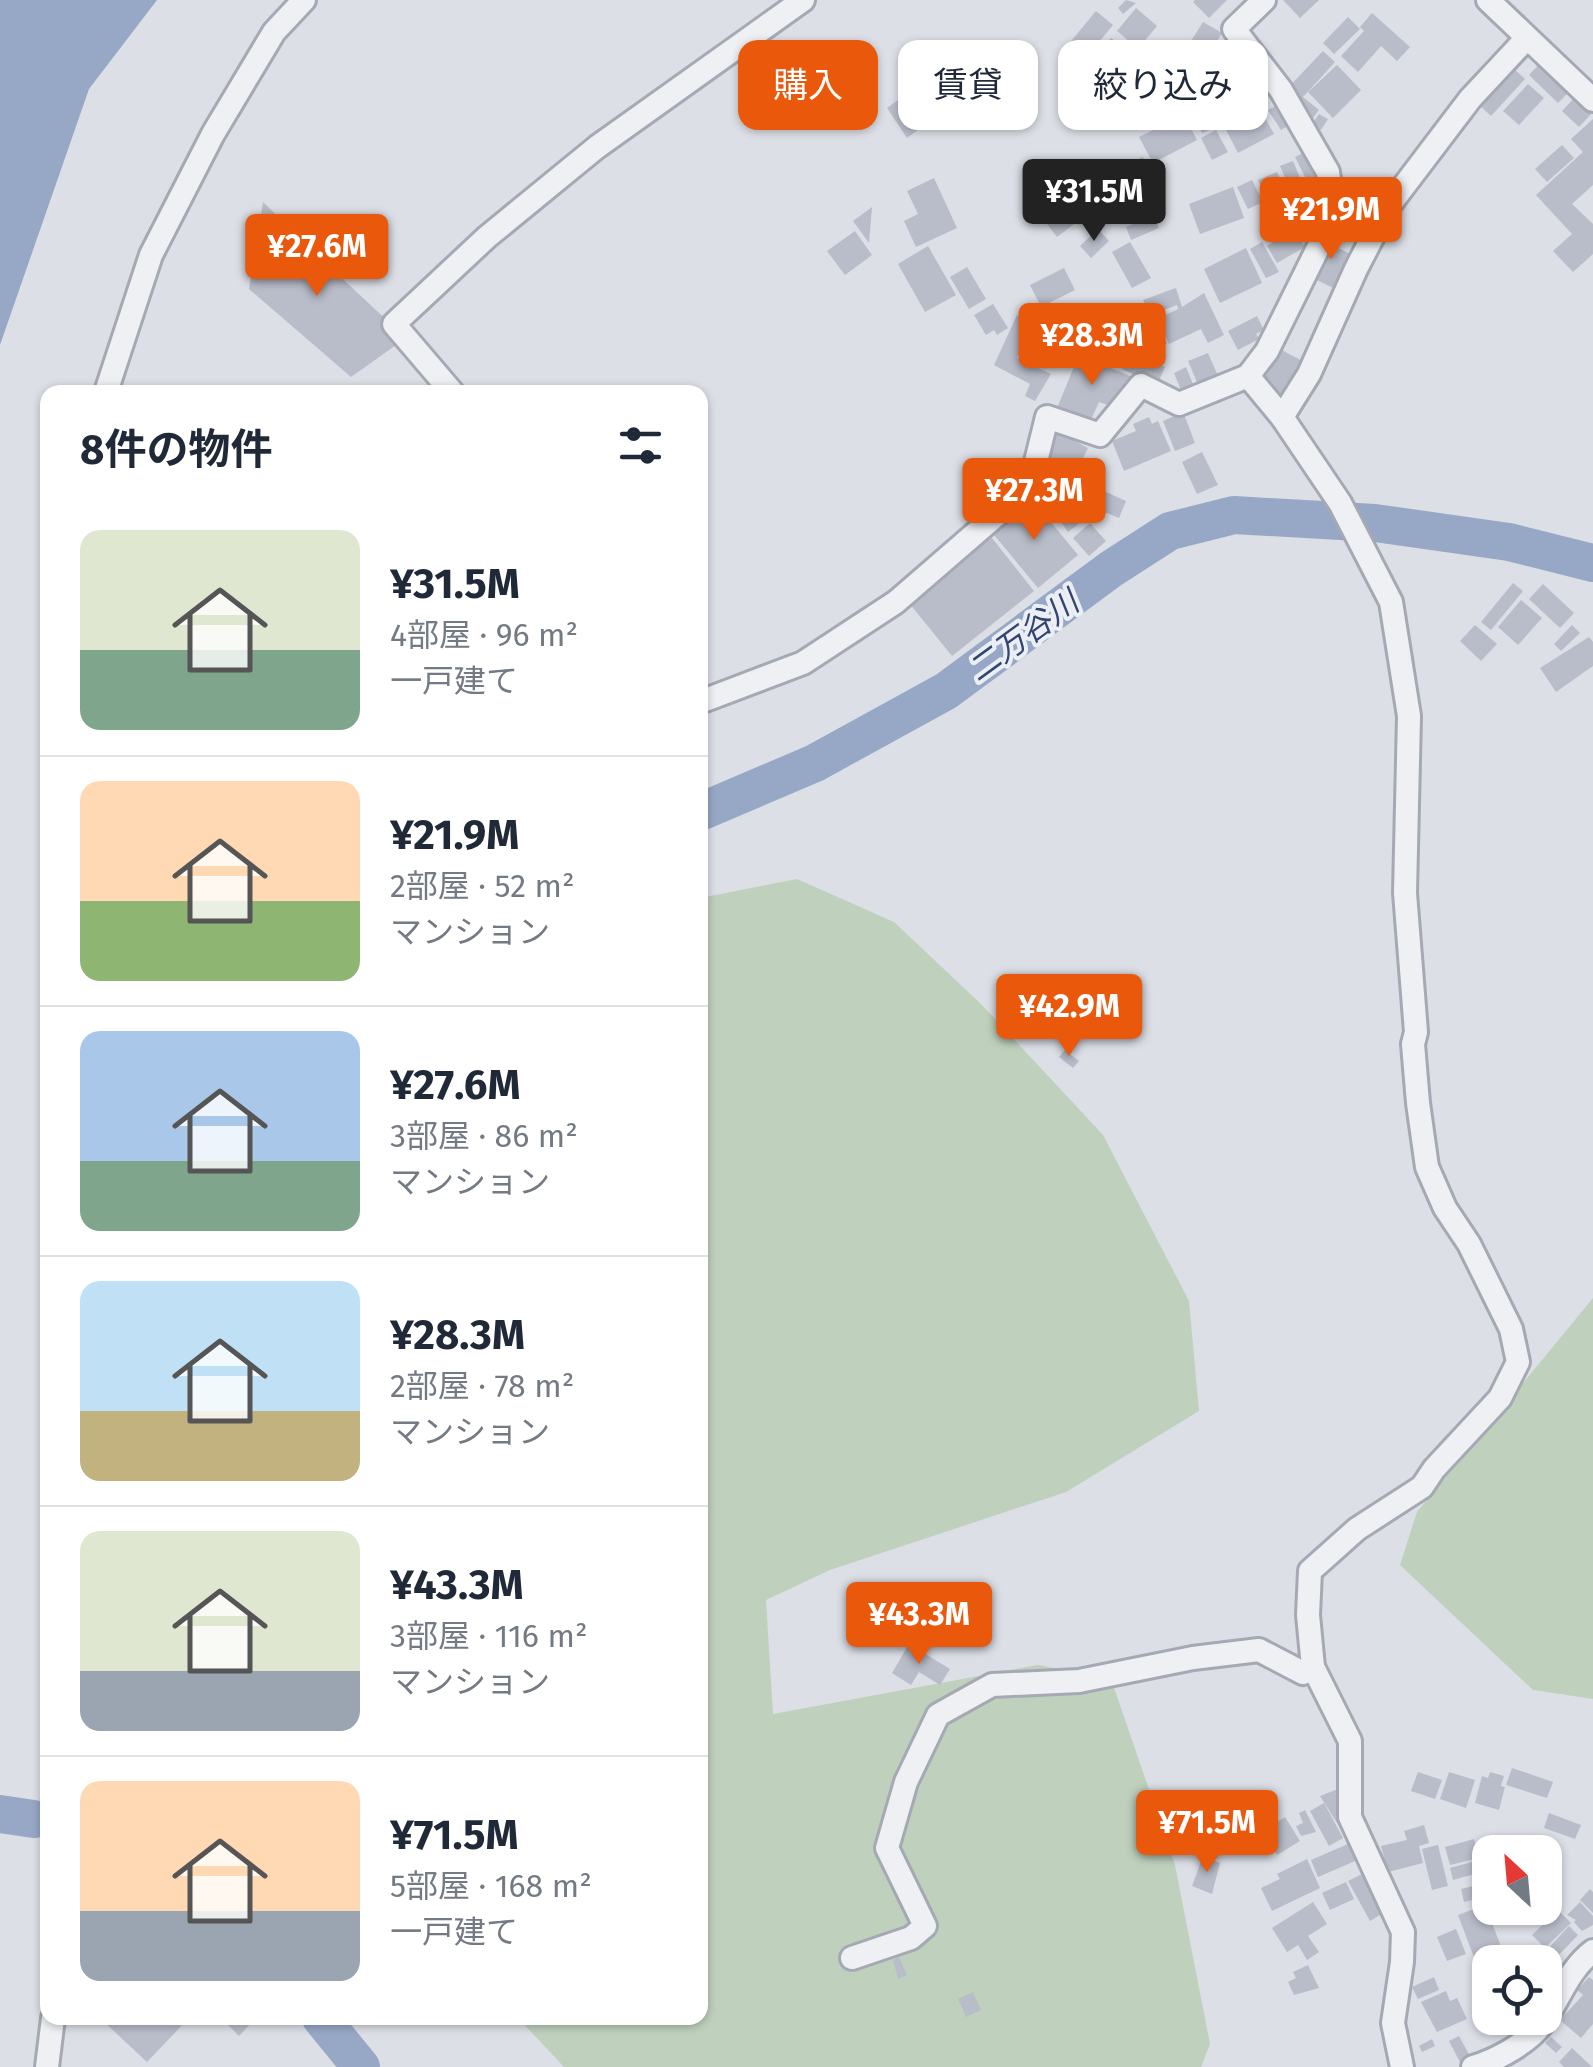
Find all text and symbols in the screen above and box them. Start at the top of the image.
chip: 購入 [738,40,878,130]
chip: 賃貸 [898,40,1038,130]
chip: 絞り込み [1058,40,1268,130]
pin: ¥31.5M [1013,159,1175,244]
text: ¥31.5M [1045,172,1143,210]
pin: ¥21.9M [1250,177,1412,262]
text: ¥21.9M [1282,190,1380,228]
pin: ¥27.6M [236,214,398,299]
text: ¥27.6M [267,227,367,265]
pin: ¥28.3M [1011,303,1173,388]
text: ¥28.3M [1041,316,1143,354]
icon: filters [613,418,668,473]
text: 8件の物件 [80,425,272,475]
pin: ¥27.3M [953,458,1115,543]
text: ¥27.3M [985,471,1083,509]
text: ¥31.5M [390,559,520,609]
icon: home [160,570,280,690]
water label: 二万谷川 [960,581,1088,689]
text: 4部屋 · 96 m² [390,616,578,654]
text: 一戸建て [390,662,518,700]
text: ¥21.9M [390,810,519,860]
icon: home [160,821,280,941]
text: 2部屋 · 52 m² [390,867,575,905]
text: マンション [390,913,550,951]
pin: ¥42.9M [988,974,1150,1059]
text: ¥42.9M [1018,987,1120,1025]
text: ¥27.6M [390,1060,521,1110]
icon: home [160,1071,280,1191]
text: 3部屋 · 86 m² [390,1117,578,1155]
text: マンション [390,1163,550,1201]
text: ¥28.3M [390,1310,525,1360]
icon: home [160,1321,280,1441]
text: 2部屋 · 78 m² [390,1367,574,1405]
text: マンション [390,1413,550,1451]
text: ¥43.3M [390,1560,524,1610]
icon: home [160,1571,280,1691]
pin: ¥43.3M [838,1582,1000,1667]
text: ¥43.3M [868,1595,970,1633]
text: 3部屋 · 116 m² [390,1617,587,1655]
text: マンション [390,1663,550,1701]
pin: ¥71.5M [1126,1790,1288,1875]
text: ¥71.5M [1158,1803,1256,1841]
text: ¥71.5M [390,1810,518,1860]
icon: home [160,1821,280,1941]
north arrow [1472,1835,1562,1925]
map controls [1472,1835,1562,2035]
text: 5部屋 · 168 m² [390,1867,592,1905]
text: 一戸建て [390,1913,518,1951]
button: locate [1472,1945,1562,2035]

